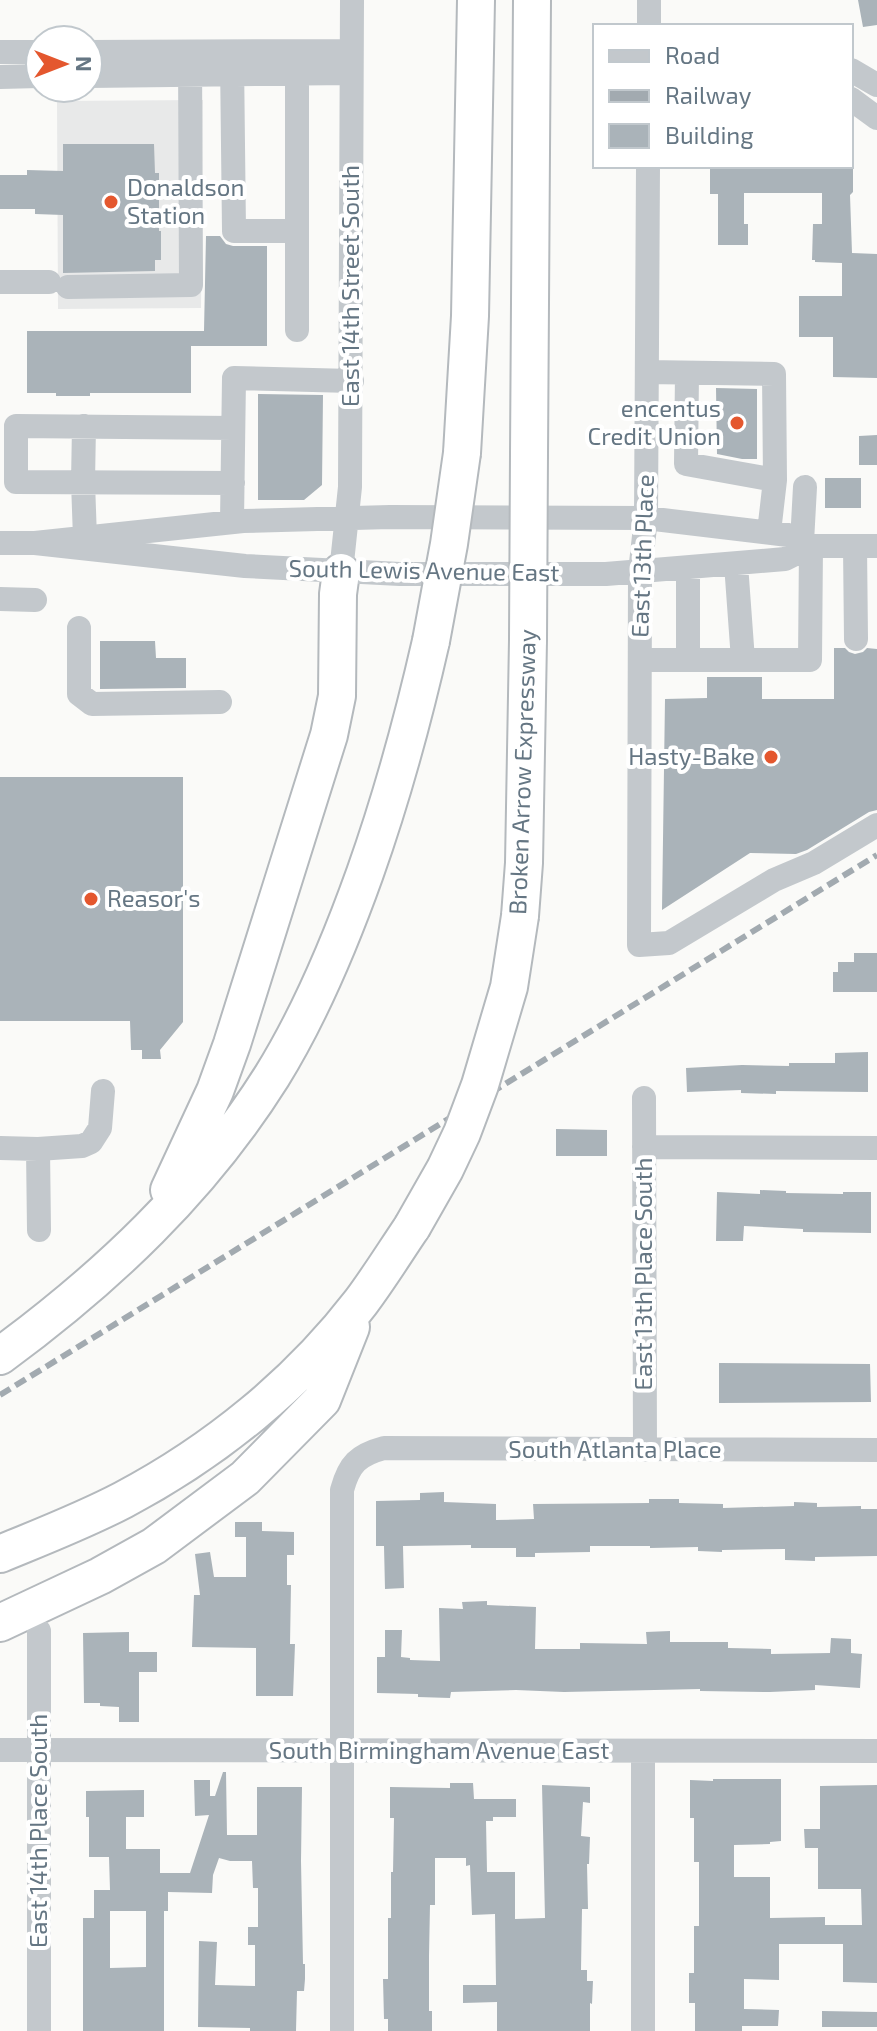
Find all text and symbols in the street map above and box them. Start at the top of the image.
north arrow [24,24,104,104]
legend [593,24,853,168]
text: Road [665,40,720,69]
text: N [72,56,98,72]
text: Railway [665,80,752,109]
text: Building [665,120,754,149]
street label: East 14th Street South [335,165,364,407]
place label: Donaldson Station [127,172,244,229]
marker: Donaldson Station [102,193,120,211]
place label: encentus Credit Union [587,393,721,450]
marker: encentus Credit Union [728,414,746,432]
street label: East 13th Place [624,474,659,638]
street label: South Lewis Avenue East [288,553,560,586]
street label: Broken Arrow Expressway [502,628,541,915]
place label: Hasty-Bake [628,741,755,770]
marker: Hasty-Bake [762,748,780,766]
place label: Reasor's [107,883,200,912]
marker: Reasor's [82,890,100,908]
street label: East 13th Place South [628,1158,657,1390]
street label: South Atlanta Place [508,1434,722,1463]
street label: East 14th Place South [23,1714,52,1948]
street label: South Birmingham Avenue East [269,1735,609,1764]

